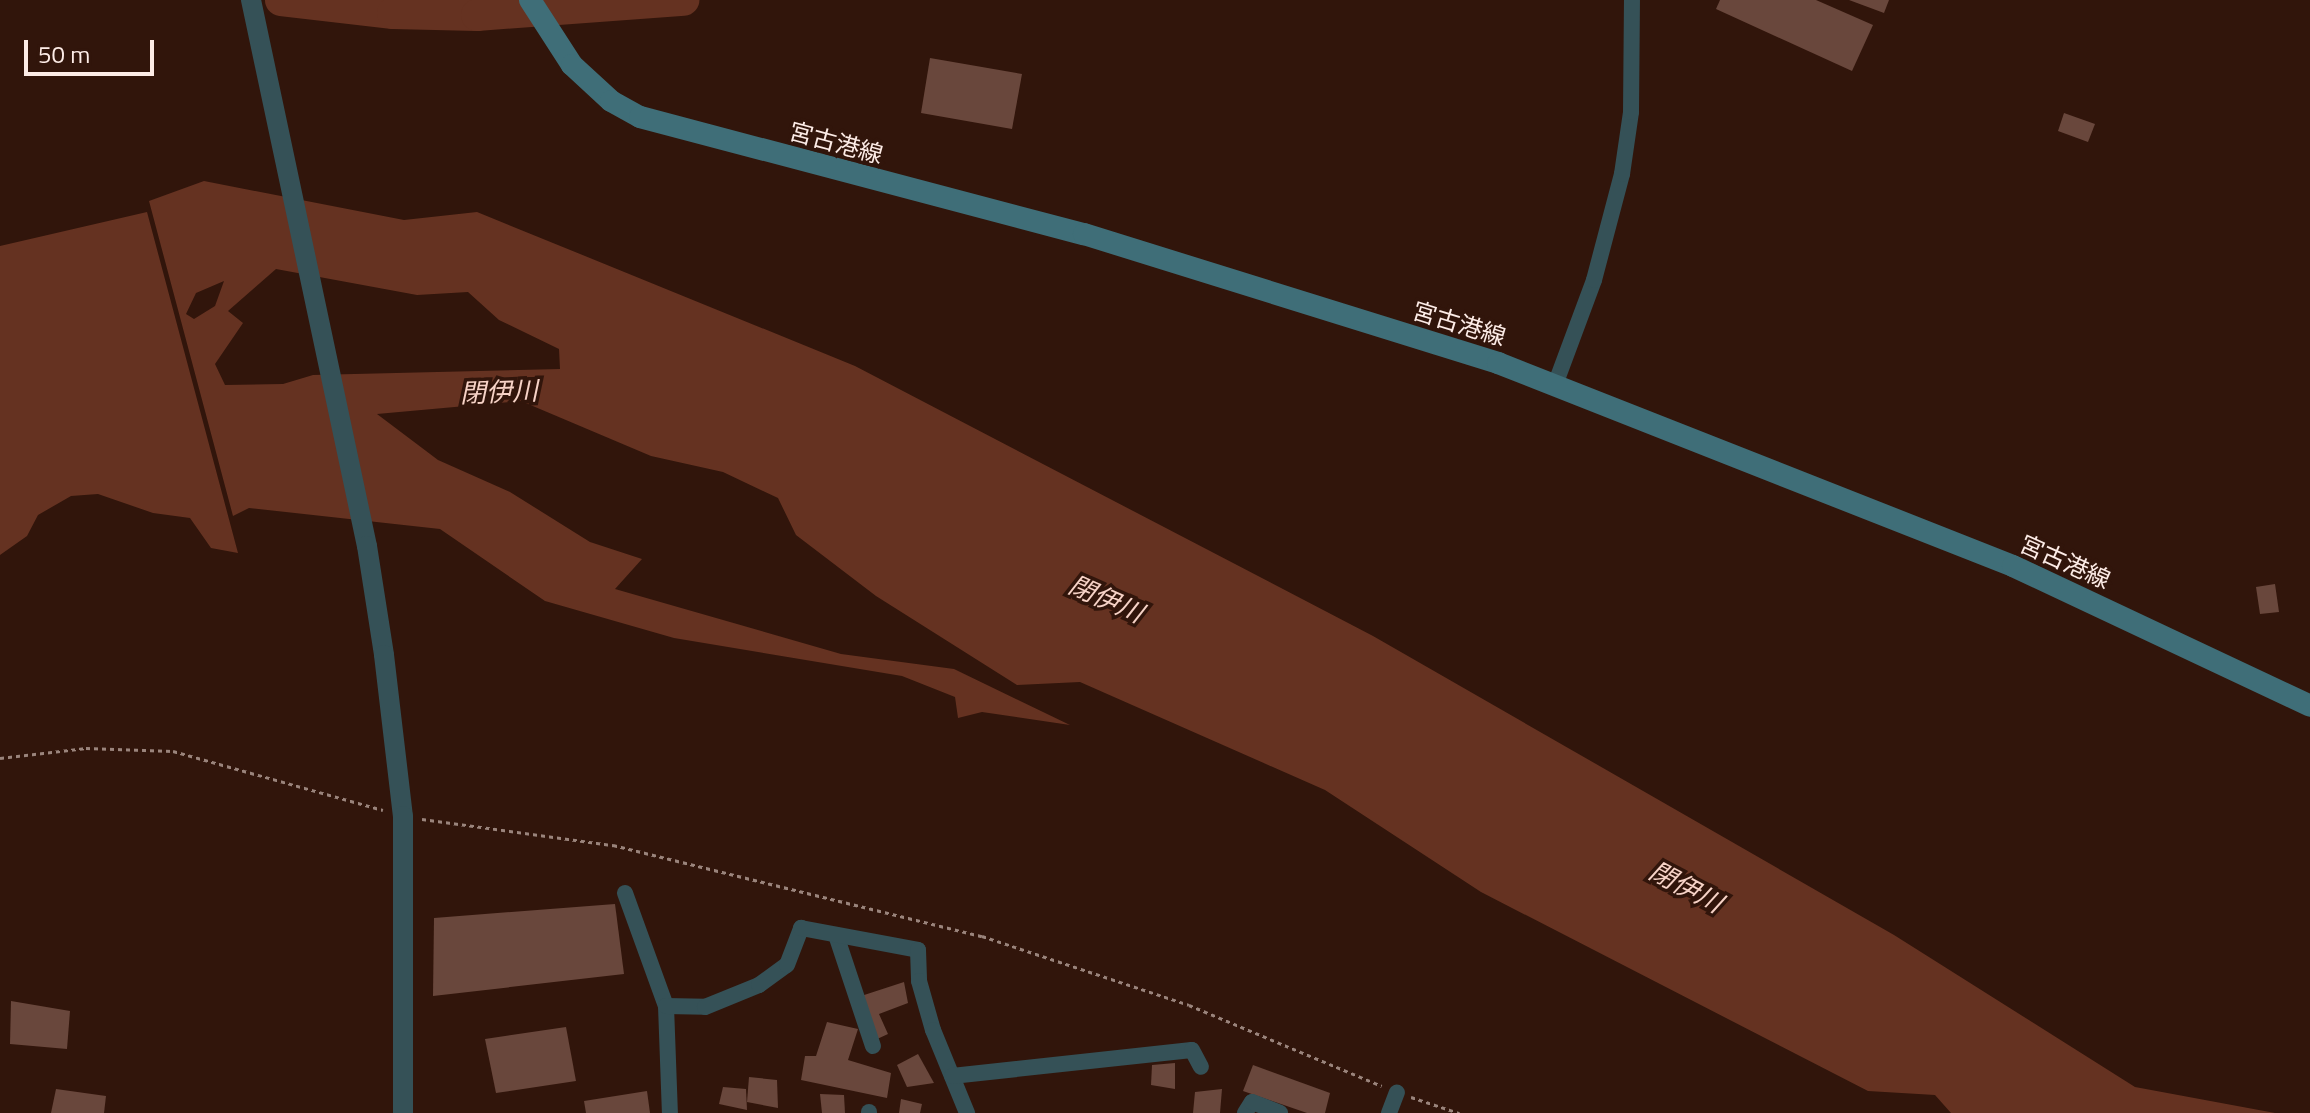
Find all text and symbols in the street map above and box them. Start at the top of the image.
scale bar [28,24,158,74]
text: 50 m [38,36,90,72]
street label: 宮古港線 [786,117,886,169]
street label: 宮古港線 [1409,296,1509,352]
water label: 閉伊川 [459,375,539,409]
street label: 宮古港線 [2015,529,2115,595]
water label: 閉伊川 [1064,569,1148,629]
water label: 閉伊川 [1644,855,1728,919]

